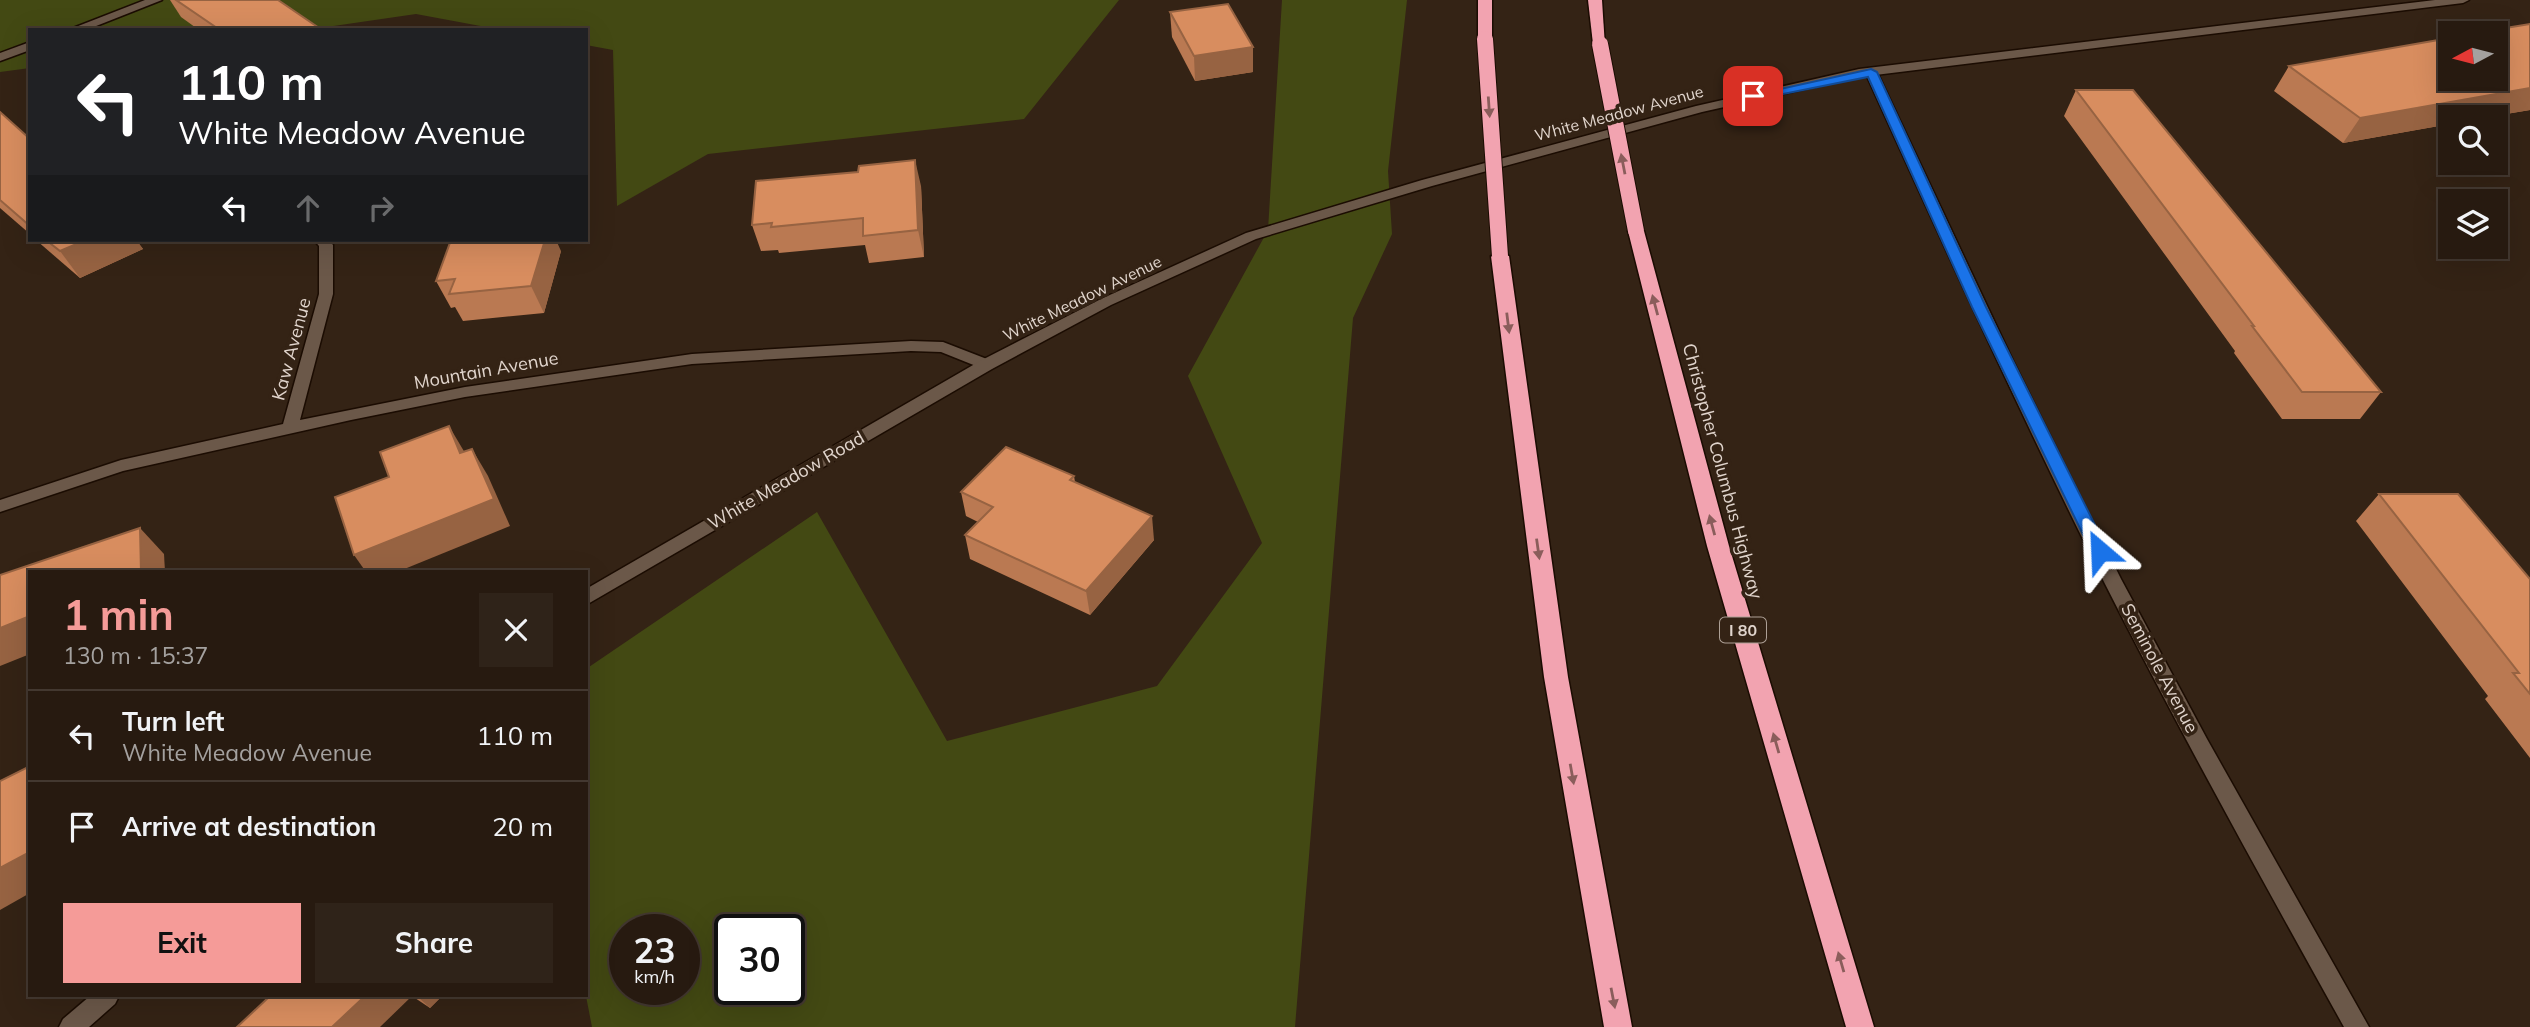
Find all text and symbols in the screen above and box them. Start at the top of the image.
north arrow [2438,21,2508,91]
map controls [2438,21,2508,259]
text: 110 m [178,51,324,112]
icon: left [63,56,154,147]
pin [1723,66,1783,126]
icon: arrive [1734,77,1772,115]
street label: White Meadow Avenue [1532,81,1706,145]
one-way arrow [1484,96,1495,118]
button: search [2438,105,2508,175]
text: White Meadow Avenue [178,112,526,152]
one-way arrow [1617,153,1628,175]
icon: left [216,189,254,227]
icon: ahead [289,189,327,227]
icon: right [362,189,400,227]
button: layers [2438,189,2508,259]
street label: White Meadow Avenue [999,251,1165,345]
one-way arrow [1649,294,1660,316]
street label: Kaw Avenue [266,295,316,403]
one-way arrow [1503,313,1514,335]
street label: Christopher Columbus Highway [1678,341,1768,602]
street label: Mountain Avenue [412,346,560,394]
street label: White Meadow Road [704,426,868,534]
one-way arrow [1706,514,1717,536]
position arrow [2063,514,2137,588]
one-way arrow [1533,538,1544,560]
text: 1 min [63,588,174,641]
button: close [479,593,553,667]
street label: Seminole Avenue [2116,599,2204,737]
road number: I 80 [1720,618,1766,642]
text: 130 m · 15:37 [63,641,208,670]
text: Turn left [122,705,224,738]
icon: left [63,717,101,755]
text: 110 m [477,719,553,752]
one-way arrow [1771,733,1781,754]
text: White Meadow Avenue [122,738,372,767]
one-way arrow [1567,763,1578,785]
icon: arrive [63,808,101,846]
text: Arrive at destination [122,810,377,843]
text: 20 m [492,810,553,843]
button: Exit [63,903,301,983]
button: Share [315,903,553,983]
speed limit sign: 30 [714,914,805,1005]
text: 23 [633,928,676,972]
one-way arrow [1835,951,1845,972]
text: km/h [634,965,675,988]
one-way arrow [1607,987,1618,1009]

